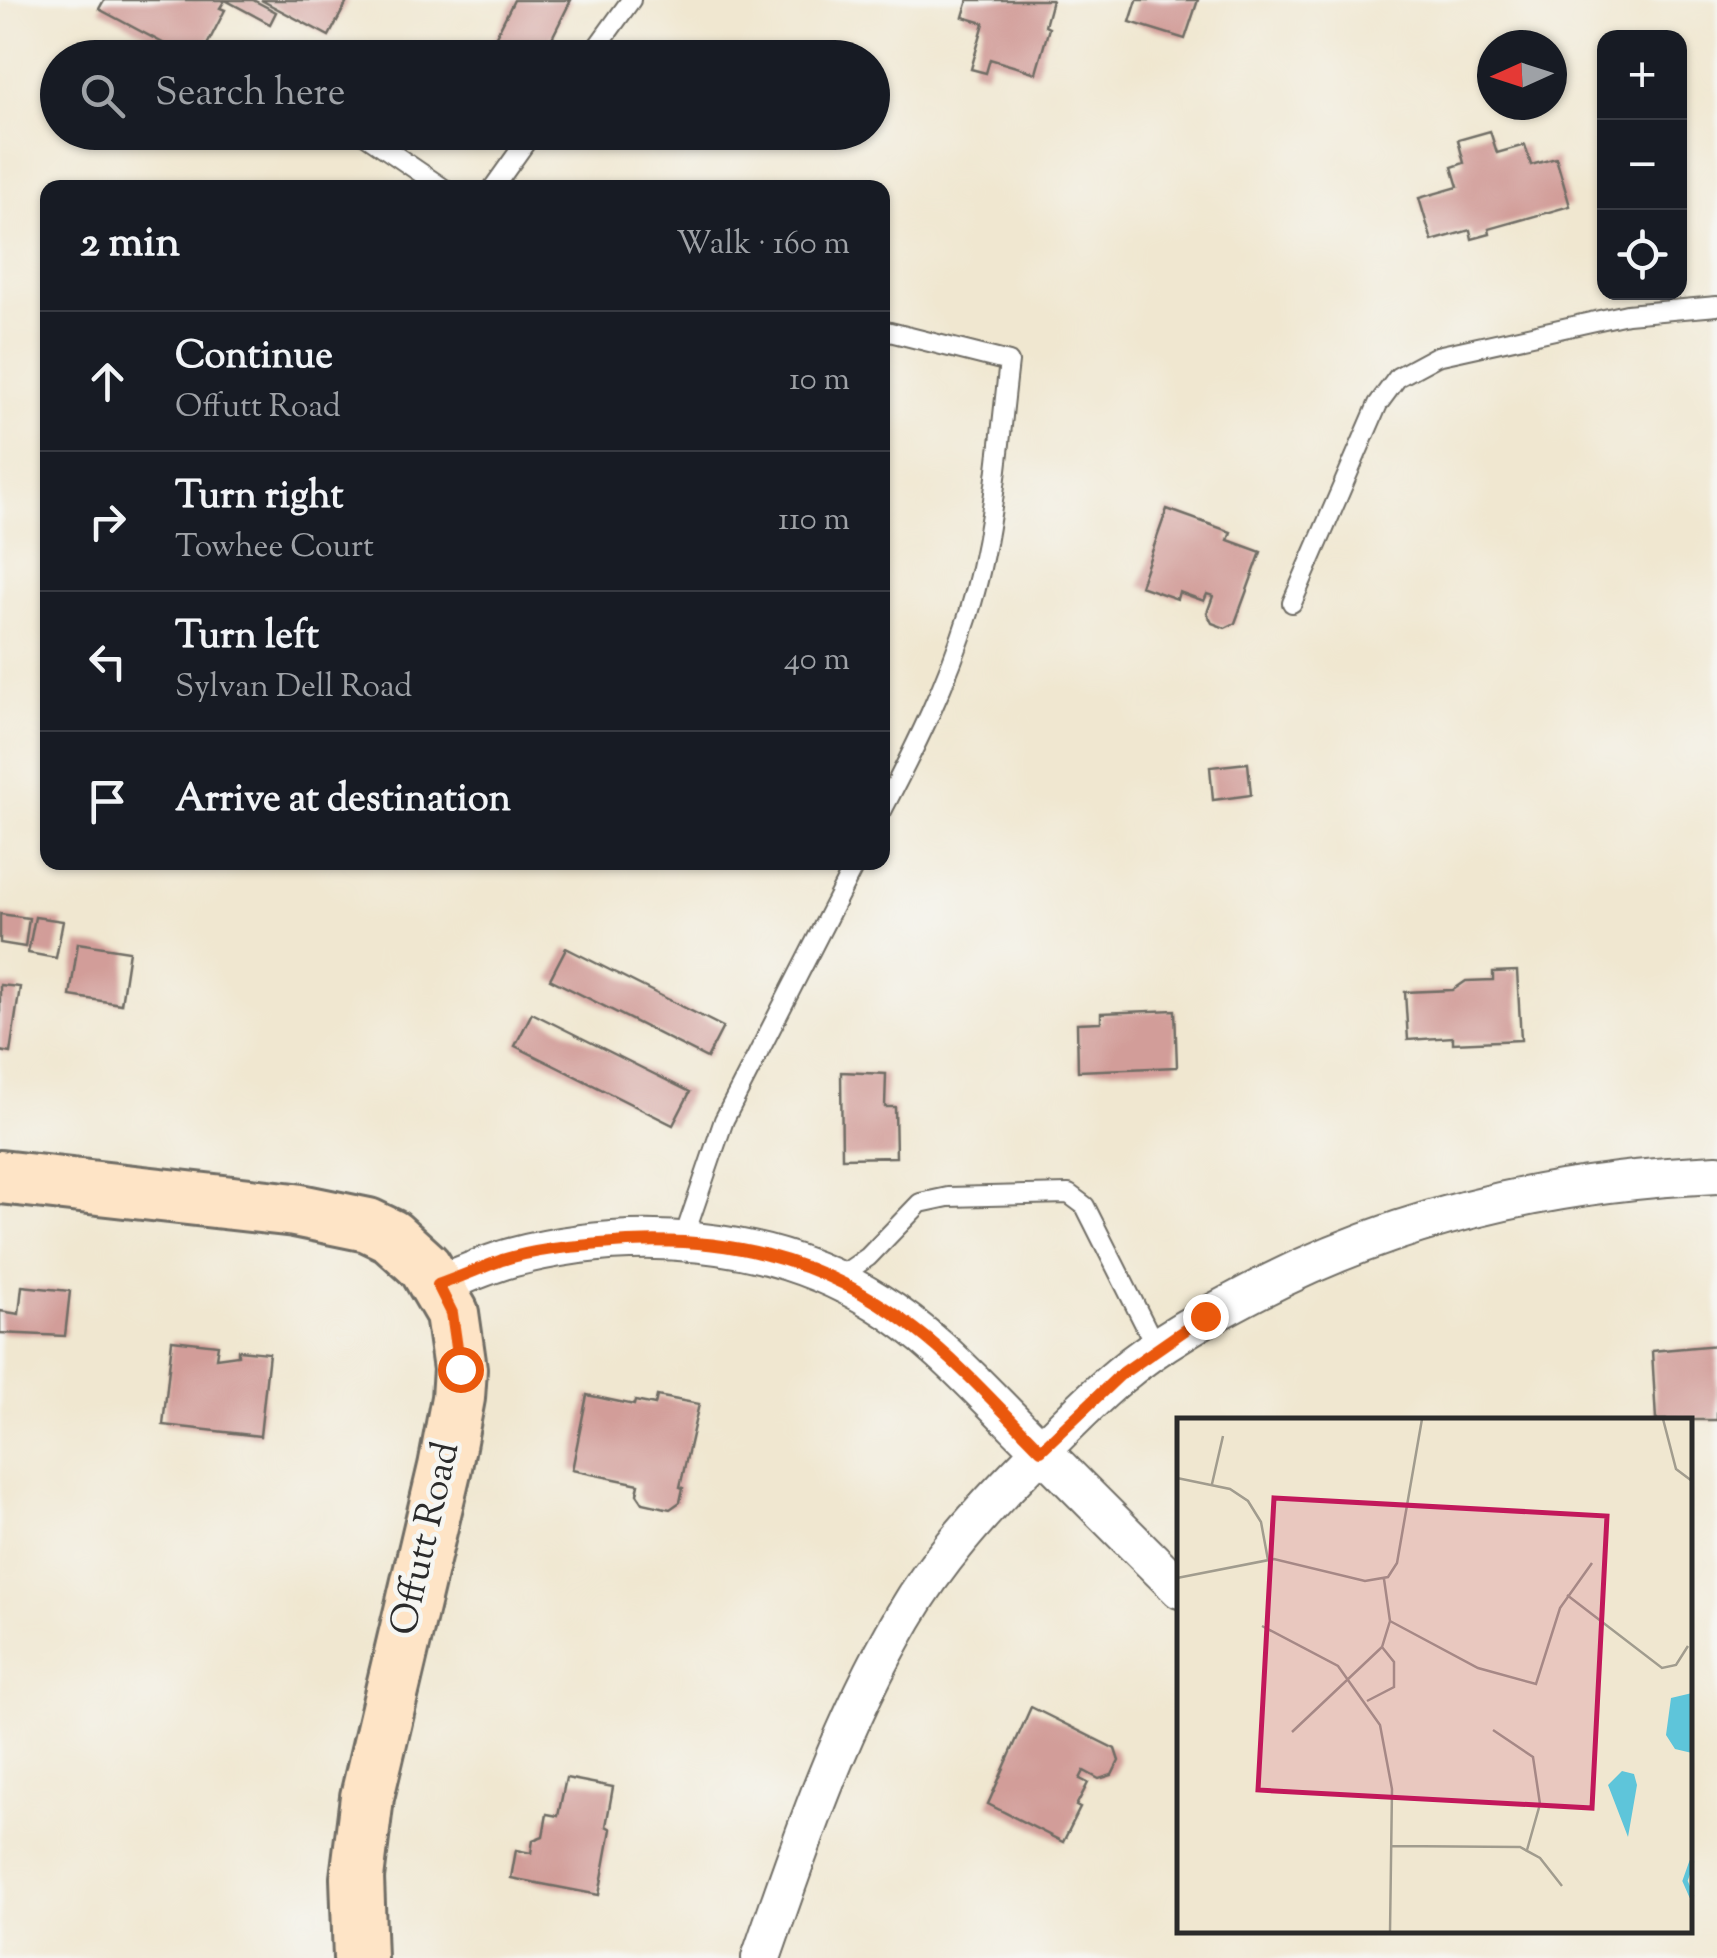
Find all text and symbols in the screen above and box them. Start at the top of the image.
north arrow [1477,30,1567,120]
map controls [1597,30,1687,300]
button: + [1597,30,1687,120]
search box [40,40,890,150]
icon: search [75,68,130,123]
text: Search here [155,68,346,122]
button: − [1597,120,1687,210]
button: locate [1597,210,1687,300]
text: 2 min [80,215,180,275]
text: Walk · 160 m [676,222,850,268]
text: Continue [175,331,333,385]
icon: ahead [80,354,135,409]
text: 10 m [789,358,850,404]
text: Offutt Road [175,385,341,431]
text: Turn right [175,471,343,525]
icon: right [80,494,135,549]
text: 110 m [778,498,850,544]
text: Towhee Court [175,525,374,571]
text: Turn left [175,611,319,665]
icon: left [80,634,135,689]
text: 40 m [784,638,850,684]
text: Sylvan Dell Road [175,665,412,711]
icon: arrive [80,774,135,829]
text: Arrive at destination [175,774,511,828]
route end [1183,1294,1229,1340]
route start [438,1347,484,1393]
inset map [1177,1418,1692,1933]
street label: Offutt Road [379,1437,475,1641]

